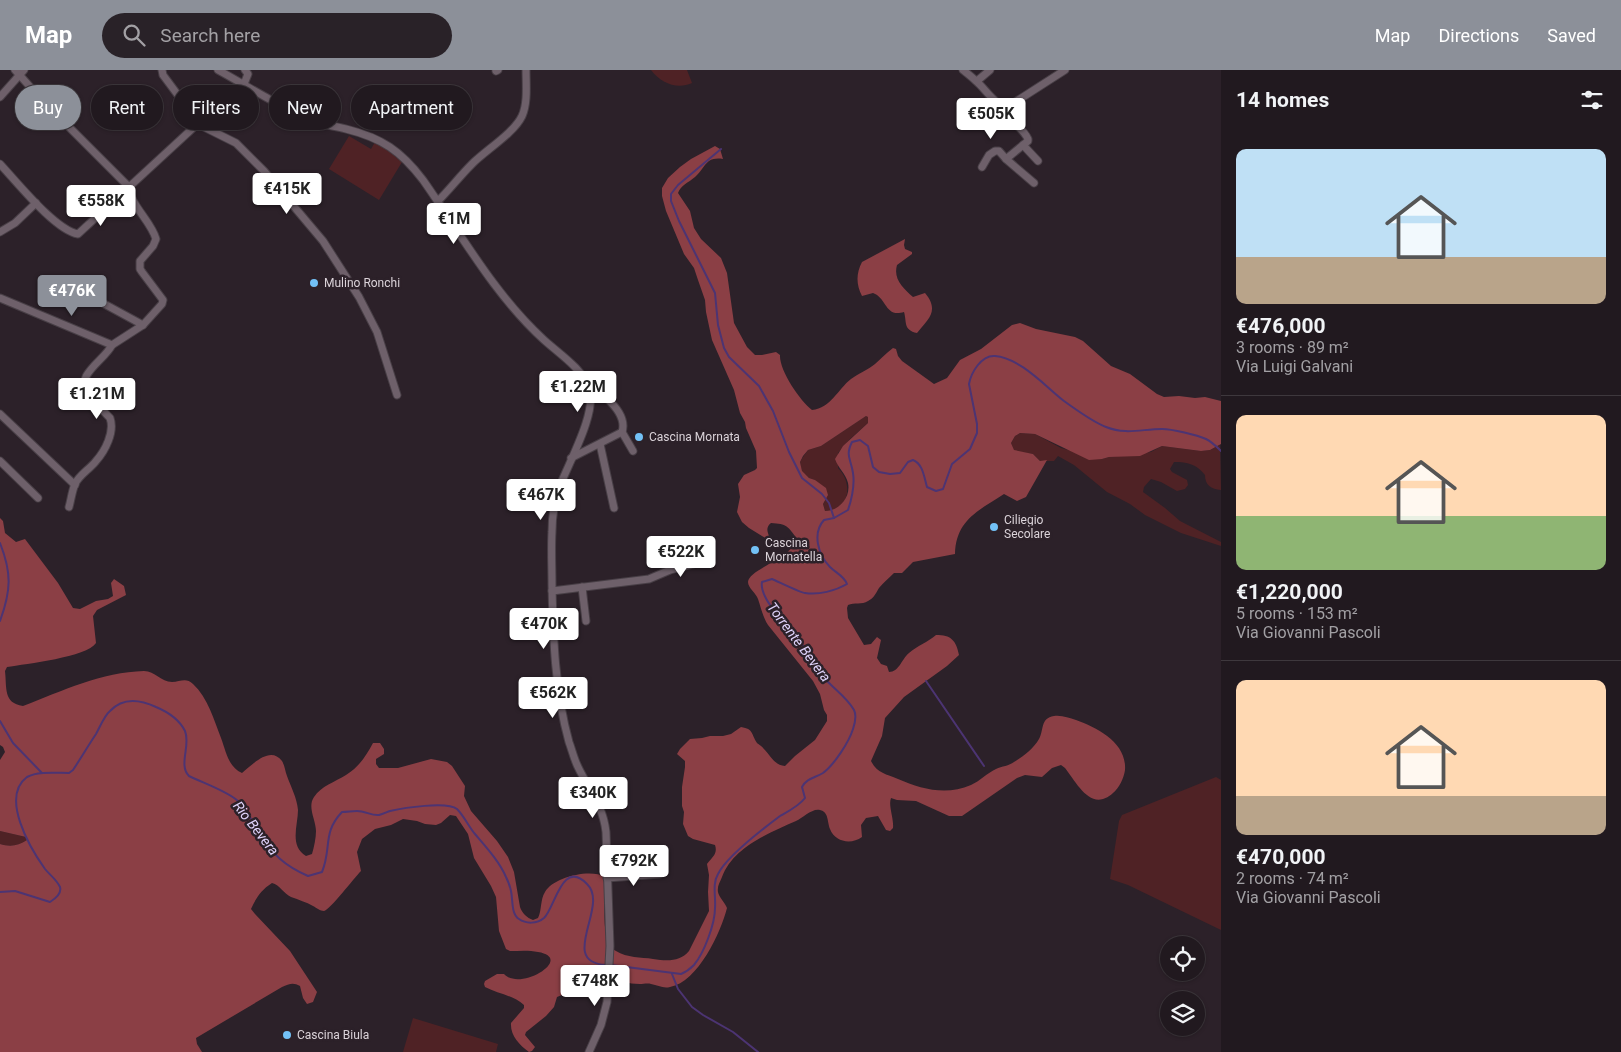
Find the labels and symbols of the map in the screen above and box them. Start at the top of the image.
pin: €505K [956,98,1026,140]
pin: €415K [252,172,322,215]
pin: €558K [66,184,136,227]
pin: €1M [430,202,478,245]
pin: €476K [37,274,107,317]
place label: Mulino Ronchi [324,276,400,290]
marker: Mulino Ronchi [308,277,320,289]
pin: €1.22M [537,370,619,413]
pin: €1.21M [56,378,138,420]
place label: Cascina Mornata [649,430,740,444]
marker: Cascina Mornata [633,431,645,443]
pin: €467K [506,478,576,521]
place label: Ciliegio Secolare [1004,513,1050,541]
marker: Ciliegio Secolare [988,521,1000,533]
pin: €522K [646,536,716,578]
place label: Cascina Mornatella [765,536,822,564]
marker: Cascina Mornatella [749,544,761,556]
water label: Torrente Bevera [764,599,834,685]
pin: €470K [509,608,579,650]
pin: €562K [518,676,588,719]
pin: €340K [558,776,628,819]
water label: Rio Bevera [230,798,282,858]
pin: €792K [599,844,669,887]
pin: €748K [560,964,630,1007]
place label: Cascina Biula [297,1028,369,1042]
marker: Cascina Biula [281,1029,293,1041]

